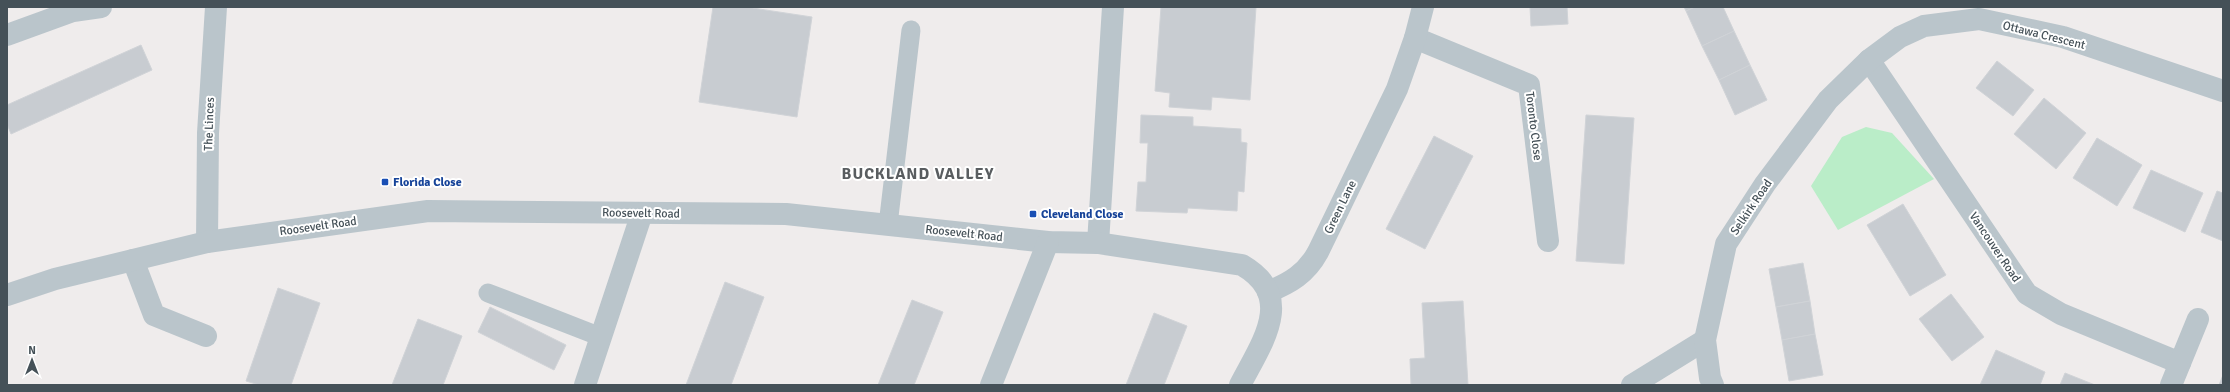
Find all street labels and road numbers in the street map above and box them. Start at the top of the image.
street label: Ottawa Crescent [2001,18,2087,53]
street label: Toronto Close [1522,91,1545,161]
street label: The Linces [201,97,218,151]
street label: Selkirk Road [1727,176,1776,238]
street label: Green Lane [1321,178,1360,237]
street label: Roosevelt Road [602,205,680,222]
street label: Vancouver Road [1966,209,2024,285]
street label: Roosevelt Road [279,214,358,239]
street label: Roosevelt Road [924,222,1003,245]

